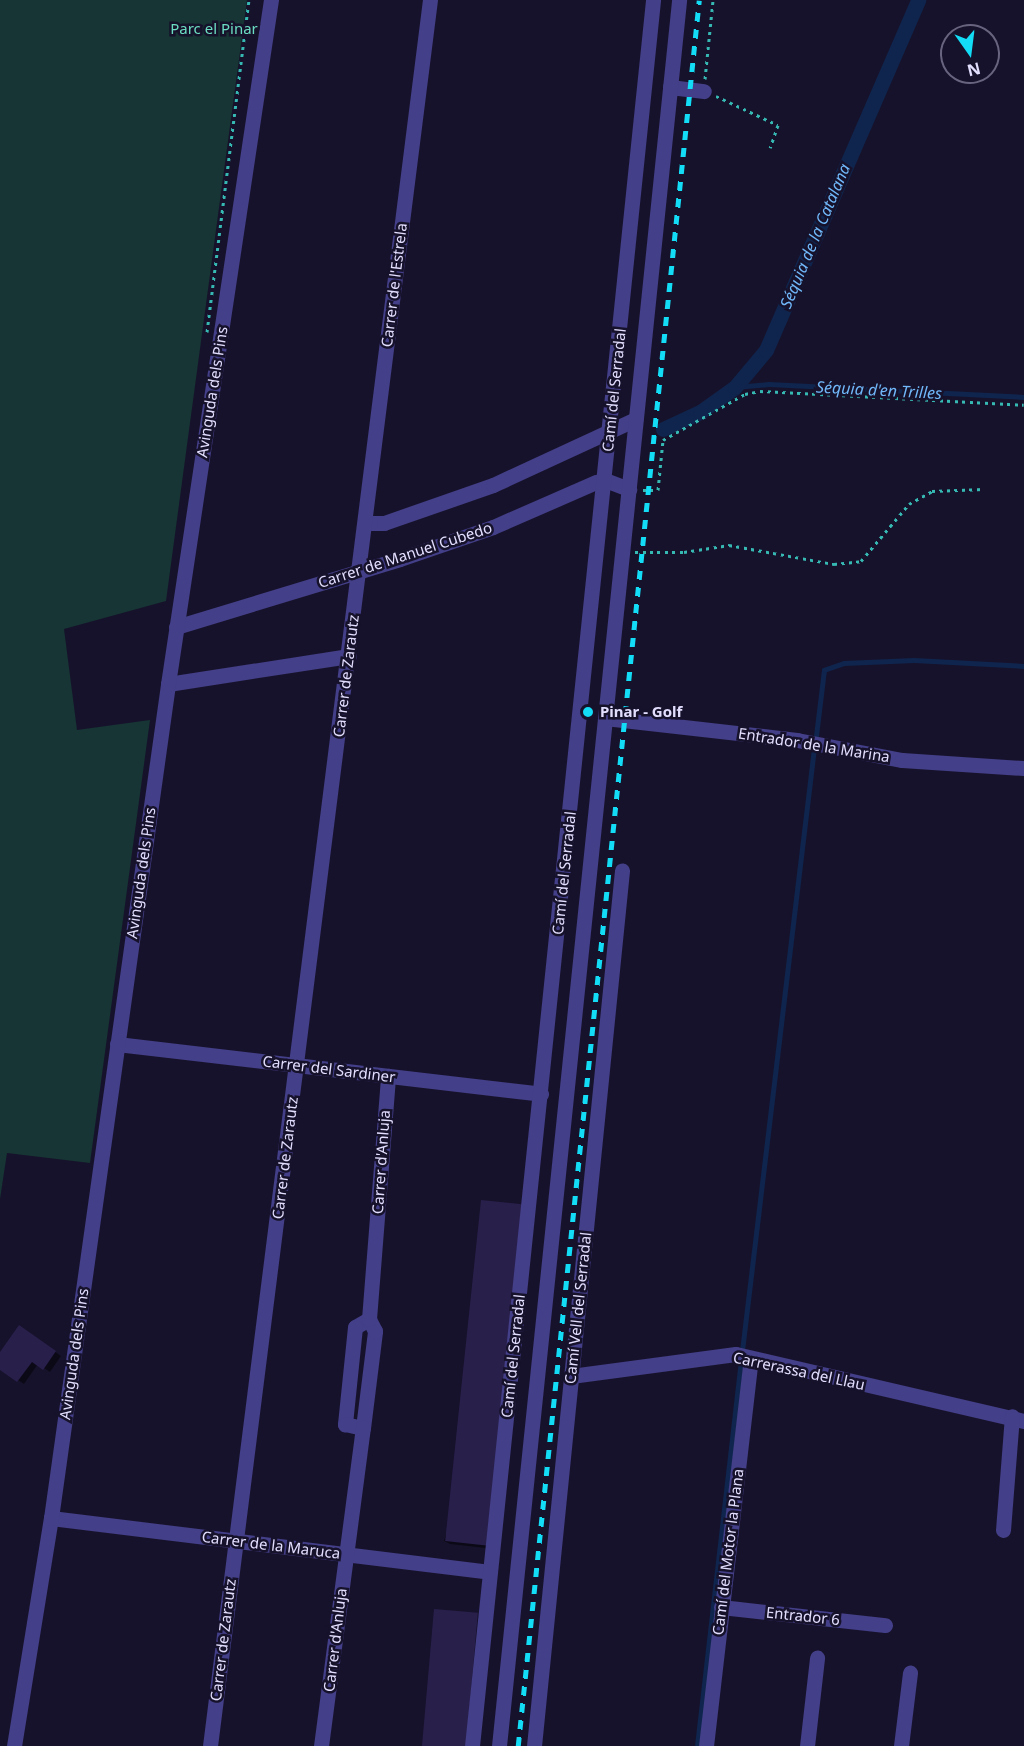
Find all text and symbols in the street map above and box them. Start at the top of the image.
park label: Parc el Pinar [170,20,258,38]
north arrow [940,24,1000,84]
text: N [965,57,983,82]
water label: Séquia de la Catalana [776,161,854,311]
street label: Carrer de l'Estrela [377,222,411,348]
street label: Avinguda dels Pins [193,325,231,459]
street label: Camí del Serradal [599,327,629,453]
water label: Séquia d'en Trilles [816,377,942,403]
street label: Carrer de Manuel Cubedo [316,518,494,592]
street label: Carrer de Zarautz [330,614,362,738]
place label: Pinar - Golf [600,703,682,721]
marker: Pinar - Golf [581,705,595,719]
street label: Entrador de la Marina [737,724,891,766]
street label: Avinguda dels Pins [123,806,159,940]
street label: Camí del Serradal [549,810,579,936]
street label: Carrer del Sardiner [262,1052,396,1086]
street label: Carrer de Zarautz [269,1096,301,1220]
street label: Carrer d'Anluja [368,1109,394,1215]
street label: Camí Vell del Serradal [561,1231,595,1385]
street label: Avinguda dels Pins [56,1287,92,1421]
street label: Camí del Serradal [498,1293,528,1419]
street label: Carrerassa del Llau [731,1348,867,1394]
street label: Camí del Motor la Plana [709,1468,747,1636]
street label: Carrer de la Maruca [201,1528,341,1562]
street label: Carrer de Zarautz [207,1578,239,1702]
street label: Carrer d'Anluja [320,1587,350,1693]
street label: Entrador 6 [765,1603,841,1629]

